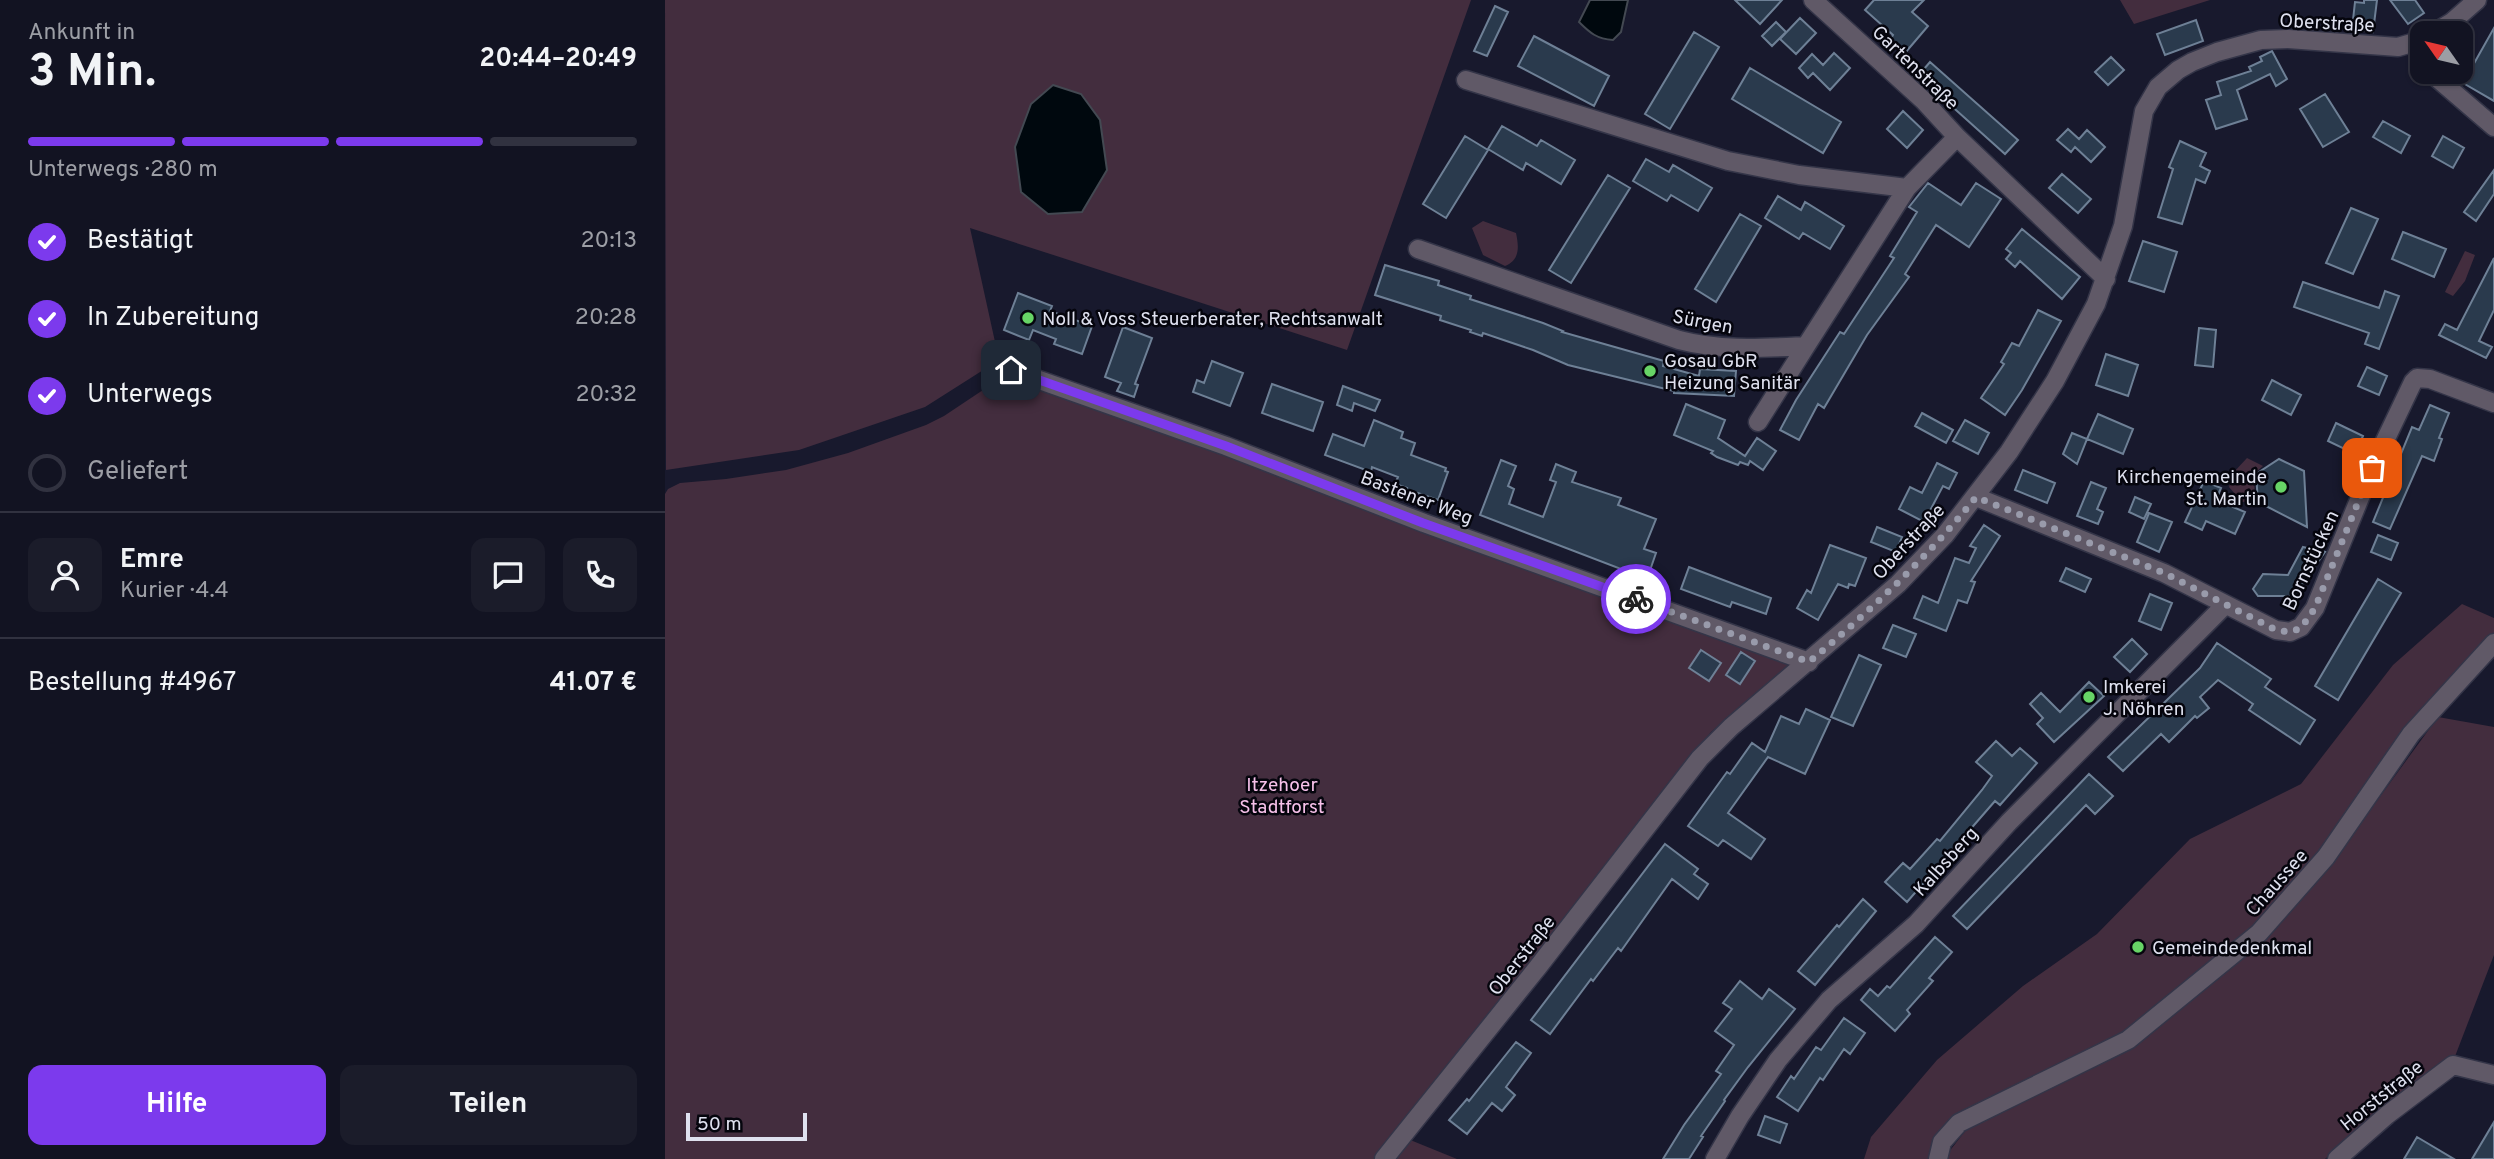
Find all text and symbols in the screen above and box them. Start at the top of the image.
street label: Oberstraße [2279,10,2375,38]
text: Ankunft in [28,19,135,48]
street label: Gartenstraße [1866,21,1963,116]
north arrow [2410,21,2473,84]
map controls [2410,21,2473,84]
text: 20:44–20:49 [479,43,637,76]
text: 3 Min. [28,44,156,103]
text: Unterwegs · 280 m [28,156,218,185]
icon: check [28,223,66,261]
text: Bestätigt [87,225,194,258]
text: 20:13 [581,227,637,256]
icon: check [28,300,66,338]
text: In Zubereitung [87,302,259,335]
text: 20:28 [575,304,637,333]
street label: Sürgen [1671,305,1735,341]
place label: Noll & Voss Steuerberater, Rechtsanwalt [1042,308,1383,332]
marker: Noll & Voss Steuerberater, Rechtsanwalt [1020,310,1036,326]
pin [981,340,1041,400]
place label: Gosau GbR Heizung Sanitär [1664,350,1801,396]
icon: home [992,351,1030,389]
marker: Gosau GbR Heizung Sanitär [1642,363,1658,379]
icon: check [28,377,66,415]
text: Unterwegs [87,379,213,412]
text: 20:32 [576,381,637,410]
pin [2342,438,2402,498]
icon: bag [2353,449,2391,487]
text: Geliefert [87,456,188,489]
street label: Bastener Weg [1357,466,1476,531]
place label: Kirchengemeinde St. Martin [2117,466,2267,512]
marker: Kirchengemeinde St. Martin [2273,479,2289,495]
street label: Oberstraße [1868,499,1951,585]
street label: Bornstücken [2278,507,2345,615]
button: person [28,538,102,612]
button: chat [471,538,545,612]
button: phone [563,538,637,612]
text: Emre [120,544,184,577]
courier [1601,564,1671,634]
text: Kurier · 4.4 [120,577,229,606]
icon: bike [1617,580,1655,618]
text: Bestellung #4967 [28,667,236,700]
text: 41.07 € [550,667,637,700]
place label: Imkerei J. Nöhren [2103,676,2184,722]
marker: Imkerei J. Nöhren [2081,689,2097,705]
park label: Itzehoer Stadtforst [1239,774,1325,820]
street label: Kalbsberg [1909,822,1984,902]
street label: Chaussee [2241,845,2314,922]
street label: Oberstraße [1484,911,1561,1001]
place label: Gemeindedenkmal [2152,937,2312,961]
marker: Gemeindedenkmal [2130,939,2146,955]
street label: Horststraße [2336,1056,2429,1137]
button: Hilfe [28,1065,326,1145]
button: Teilen [340,1065,637,1145]
scale bar [686,1110,807,1142]
text: 50 m [697,1113,742,1137]

